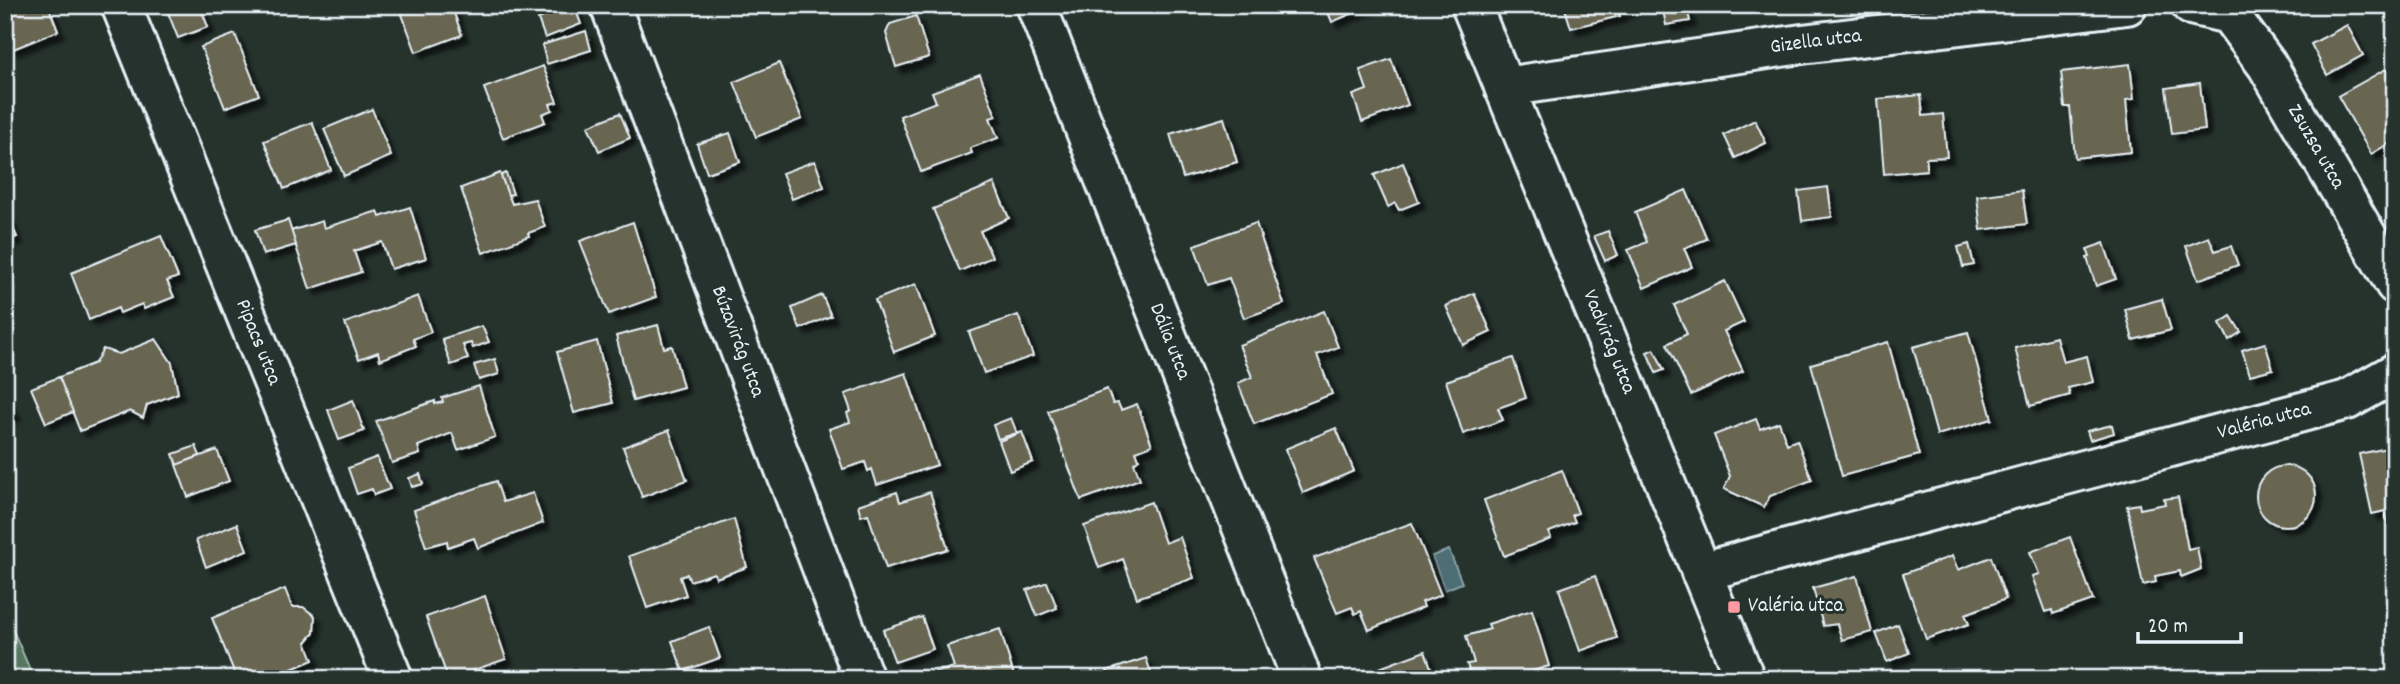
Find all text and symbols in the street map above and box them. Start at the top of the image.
street label: Gizella utca [1768,22,1864,63]
street label: Zsuzsa utca [2278,99,2352,196]
street label: Búzavirág utca [702,282,772,403]
street label: Vadvirág utca [1573,286,1643,400]
street label: Pipacs utca [226,295,288,391]
street label: Dália utca [1140,299,1198,385]
street label: Valéria utca [2214,395,2315,449]
place label: Valéria utca [1748,592,1845,622]
marker: Valéria utca [1726,599,1742,615]
scale bar [2138,600,2241,644]
text: 20 m [2148,613,2188,643]

